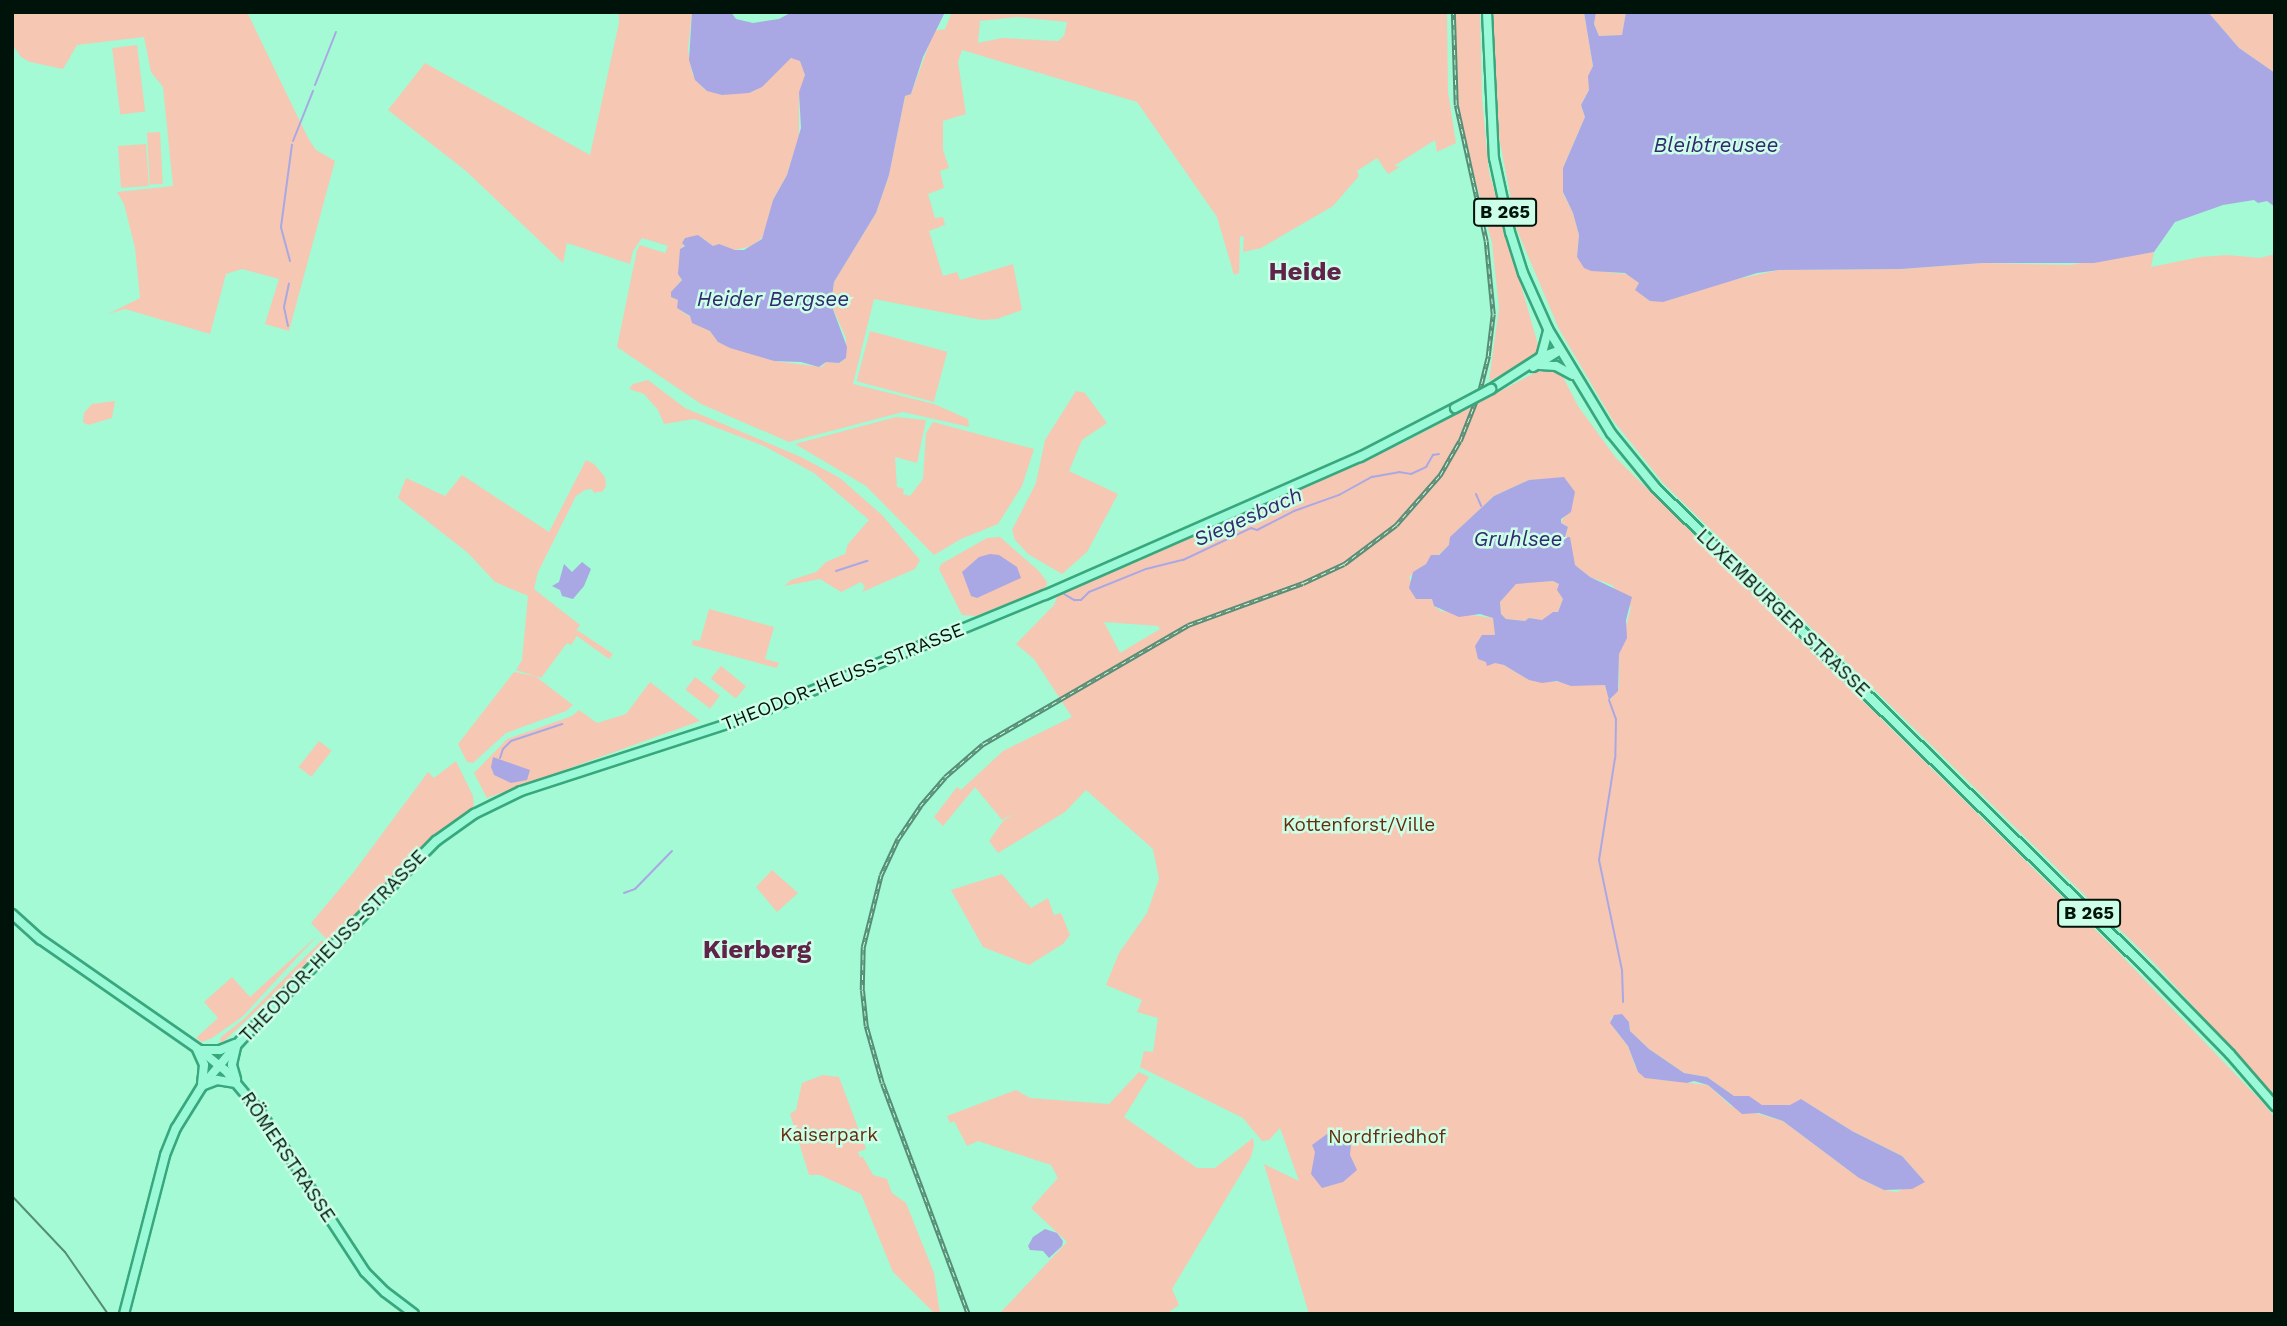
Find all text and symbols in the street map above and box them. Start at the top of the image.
water label: Bleibtreusee [1654,132,1778,158]
road number: B 265 [1472,197,1538,226]
district label: Heide [1268,256,1342,288]
water label: Heider Bergsee [696,286,850,312]
water label: Siegesbach [1190,482,1306,552]
street label: LUXEMBURGER STRASSE [1692,524,1874,702]
water label: Gruhlsee [1474,526,1562,552]
street label: THEODOR-HEUSS-STRASSE [719,618,967,736]
park label: Kottenforst/Ville [1283,814,1435,836]
street label: THEODOR-HEUSS-STRASSE [235,845,431,1047]
road number: B 265 [2056,898,2122,928]
district label: Kierberg [703,934,811,966]
street label: RÖMERSTRASSE [236,1087,340,1227]
park label: Kaiserpark [780,1124,878,1146]
park label: Nordfriedhof [1328,1126,1446,1148]

